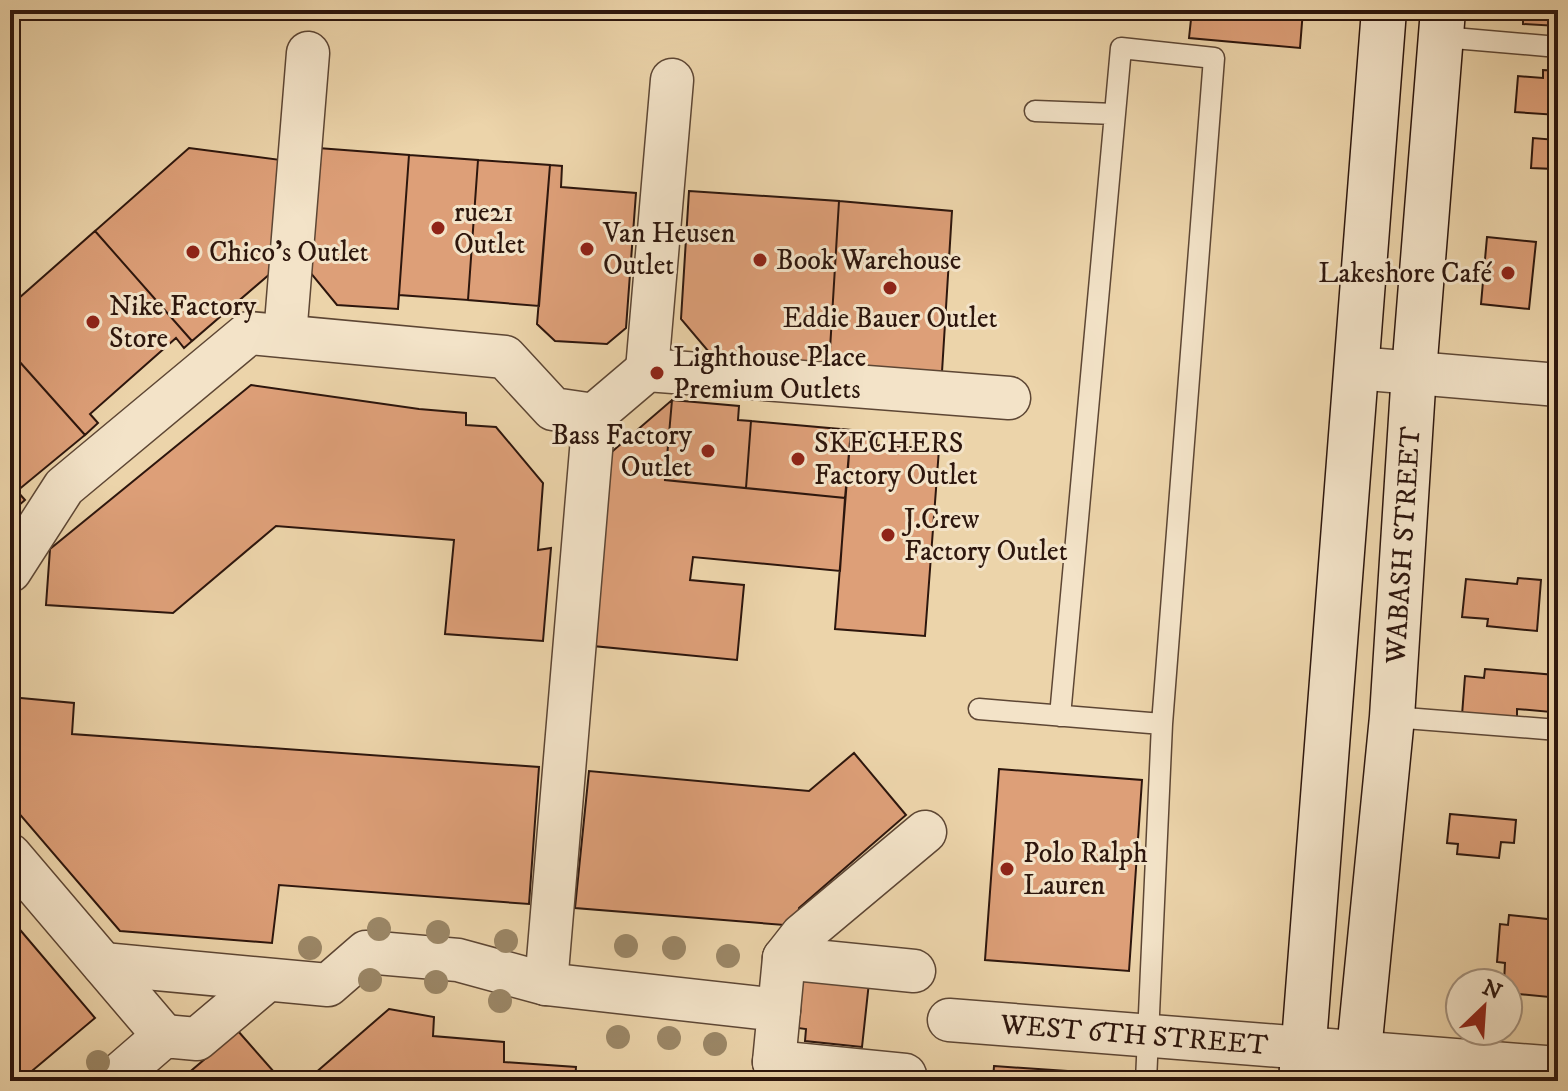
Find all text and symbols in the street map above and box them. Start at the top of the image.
place label: rue21 Outlet [454,195,525,262]
place label: Van Heusen Outlet [602,216,736,283]
marker: rue21 Outlet [429,219,447,237]
place label: Chico's Outlet [209,235,369,270]
marker: Van Heusen Outlet [578,240,596,258]
marker: Chico's Outlet [184,243,202,261]
place label: Book Warehouse [776,243,961,278]
marker: Book Warehouse [751,251,769,269]
place label: Lakeshore Café [1318,256,1492,291]
marker: Lakeshore Café [1499,264,1517,282]
marker: Eddie Bauer Outlet [881,279,899,297]
place label: Nike Factory Store [109,289,257,356]
place label: Eddie Bauer Outlet [783,301,997,336]
marker: Nike Factory Store [84,313,102,331]
place label: Lighthouse Place Premium Outlets [673,340,866,407]
marker: Lighthouse Place Premium Outlets [648,364,666,382]
place label: Bass Factory Outlet [551,418,693,485]
street label: WABASH STREET [1378,425,1428,666]
place label: SKECHERS Factory Outlet [814,426,978,493]
marker: Bass Factory Outlet [699,442,717,460]
marker: SKECHERS Factory Outlet [789,450,807,468]
place label: J.Crew Factory Outlet [901,502,1068,569]
marker: J.Crew Factory Outlet [879,526,897,544]
place label: Polo Ralph Lauren [1023,836,1148,903]
marker: Polo Ralph Lauren [998,860,1016,878]
north arrow [1444,967,1524,1047]
text: N [1478,974,1506,1006]
street label: WEST 6TH STREET [998,1007,1269,1063]

